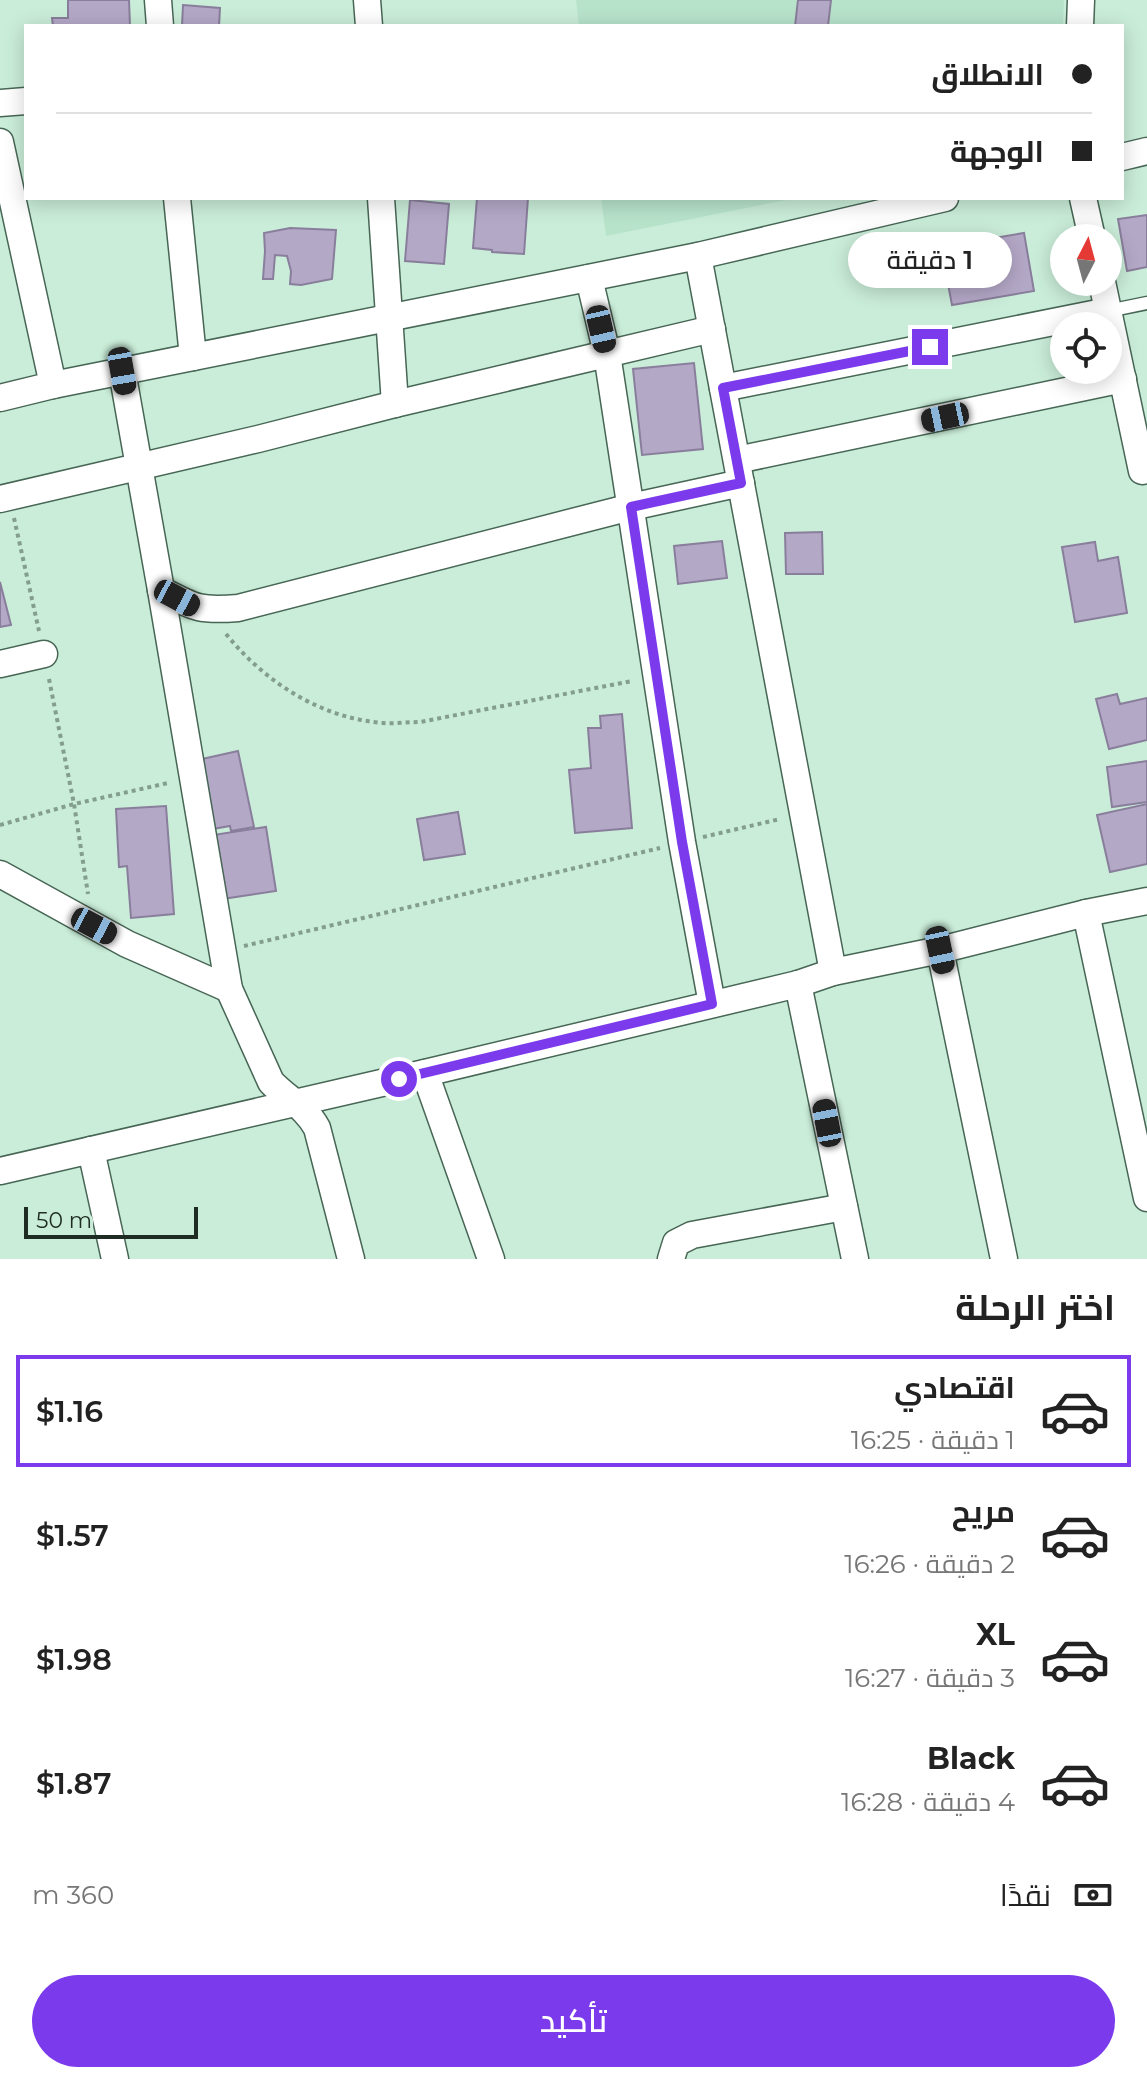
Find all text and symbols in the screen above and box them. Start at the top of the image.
text: الانطلاق [931,56,1044,93]
text: الوجهة [950,133,1044,170]
north arrow [1050,224,1122,296]
map controls [1050,224,1122,384]
callout: 1 دقيقة [848,231,1012,287]
text: 1 دقيقة [887,244,973,276]
car [584,303,618,355]
button: locate [1050,312,1122,384]
route end [912,329,948,365]
car [106,345,138,397]
car [919,400,971,434]
car [150,576,204,620]
car [67,904,121,948]
car [923,924,957,976]
route start [381,1061,417,1097]
car [811,1097,843,1149]
scale bar [24,1203,198,1239]
text: 50 m [36,1207,92,1234]
text: اختر الرحلة [955,1285,1115,1329]
text: اقتصادي [894,1369,1015,1406]
icon: car [1039,1375,1111,1447]
text: $1.16 [36,1393,103,1430]
text: 1 دقيقة · 16:25 [851,1424,1015,1456]
text: مريح [952,1493,1015,1530]
icon: car [1039,1499,1111,1571]
text: $1.57 [36,1517,109,1554]
text: 2 دقيقة · 16:26 [844,1548,1015,1580]
text: XL [976,1616,1015,1653]
icon: car [1039,1623,1111,1695]
text: $1.98 [36,1641,112,1678]
text: 3 دقيقة · 16:27 [845,1662,1015,1694]
text: Black [927,1740,1015,1777]
icon: car [1039,1747,1111,1819]
text: $1.87 [36,1765,111,1802]
text: 4 دقيقة · 16:28 [841,1786,1015,1818]
icon: cash [1071,1873,1115,1917]
text: نقدًا [1000,1877,1051,1914]
text: 360 m [32,1879,114,1911]
button: تأكيد [32,1975,1115,2067]

